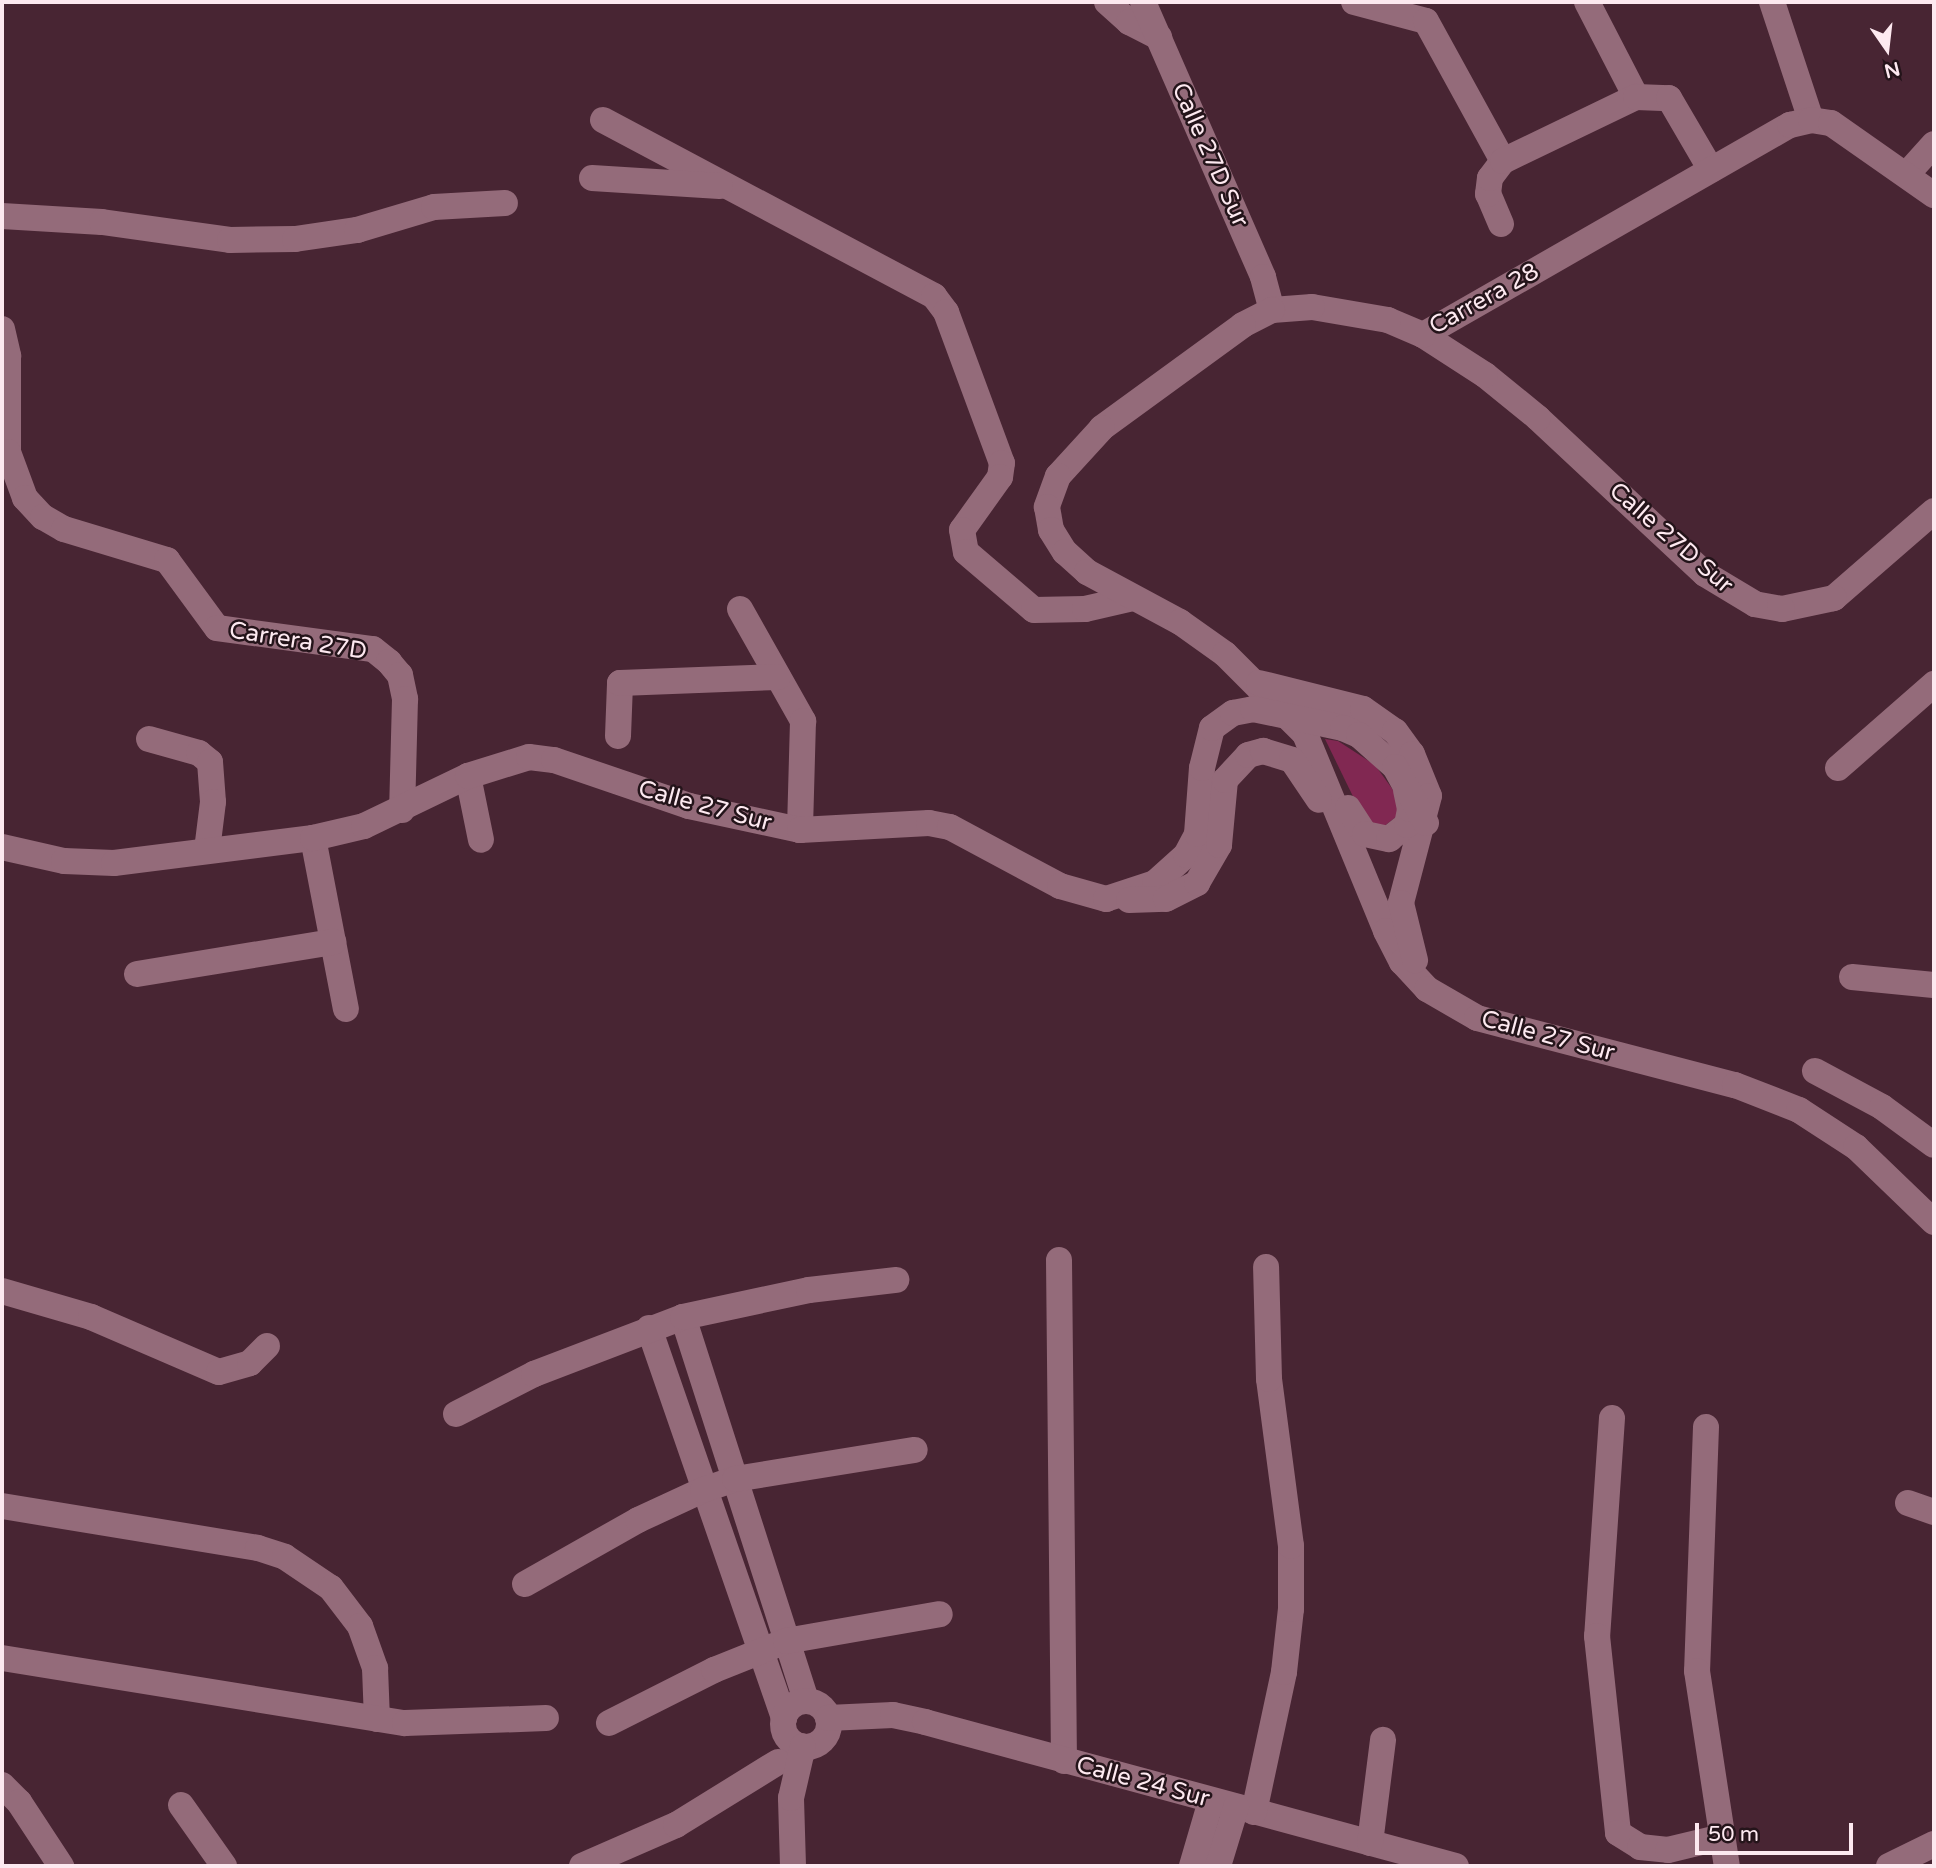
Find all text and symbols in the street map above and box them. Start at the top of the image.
north arrow [1852,14,1922,84]
text: N [1882,57,1902,82]
street label: Calle 27D Sur [1165,78,1255,232]
street label: Carrera 28 [1424,257,1544,341]
street label: Calle 27D Sur [1603,476,1739,600]
street label: Carrera 27D [227,616,369,666]
street label: Calle 27 Sur [635,774,775,838]
street label: Calle 27 Sur [1478,1004,1618,1068]
street label: Calle 24 Sur [1073,1750,1213,1814]
scale bar [1698,1808,1856,1852]
text: 50 m [1708,1822,1759,1847]

